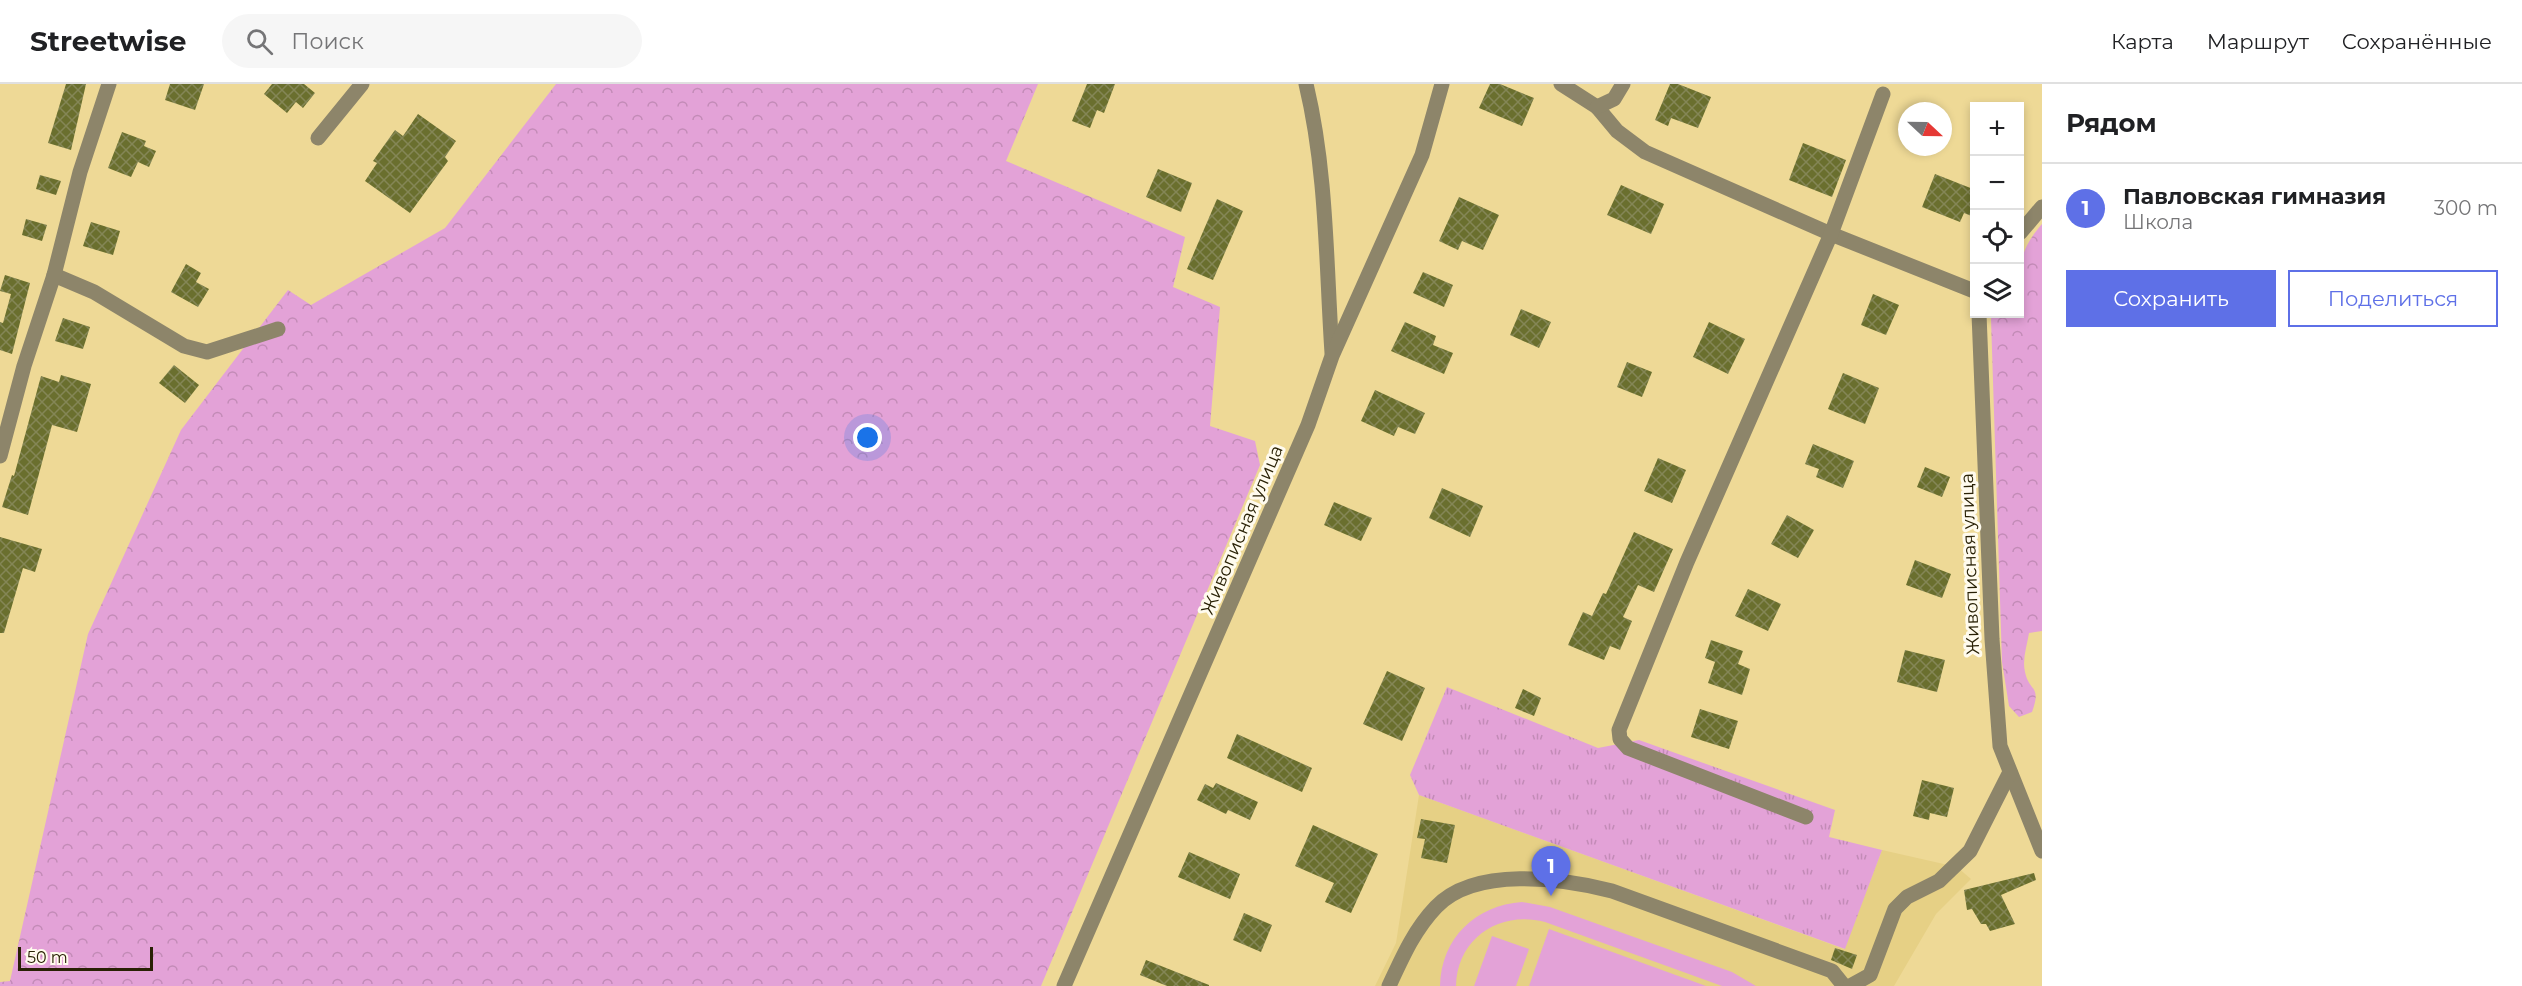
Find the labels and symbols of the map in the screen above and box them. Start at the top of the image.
north arrow [1898,102,1952,156]
your location [853,423,882,452]
street label: Живописная улица [1196,442,1288,618]
street label: Живописная улица [1956,473,1984,655]
pin: 1 [1532,846,1570,896]
scale bar [18,944,153,972]

